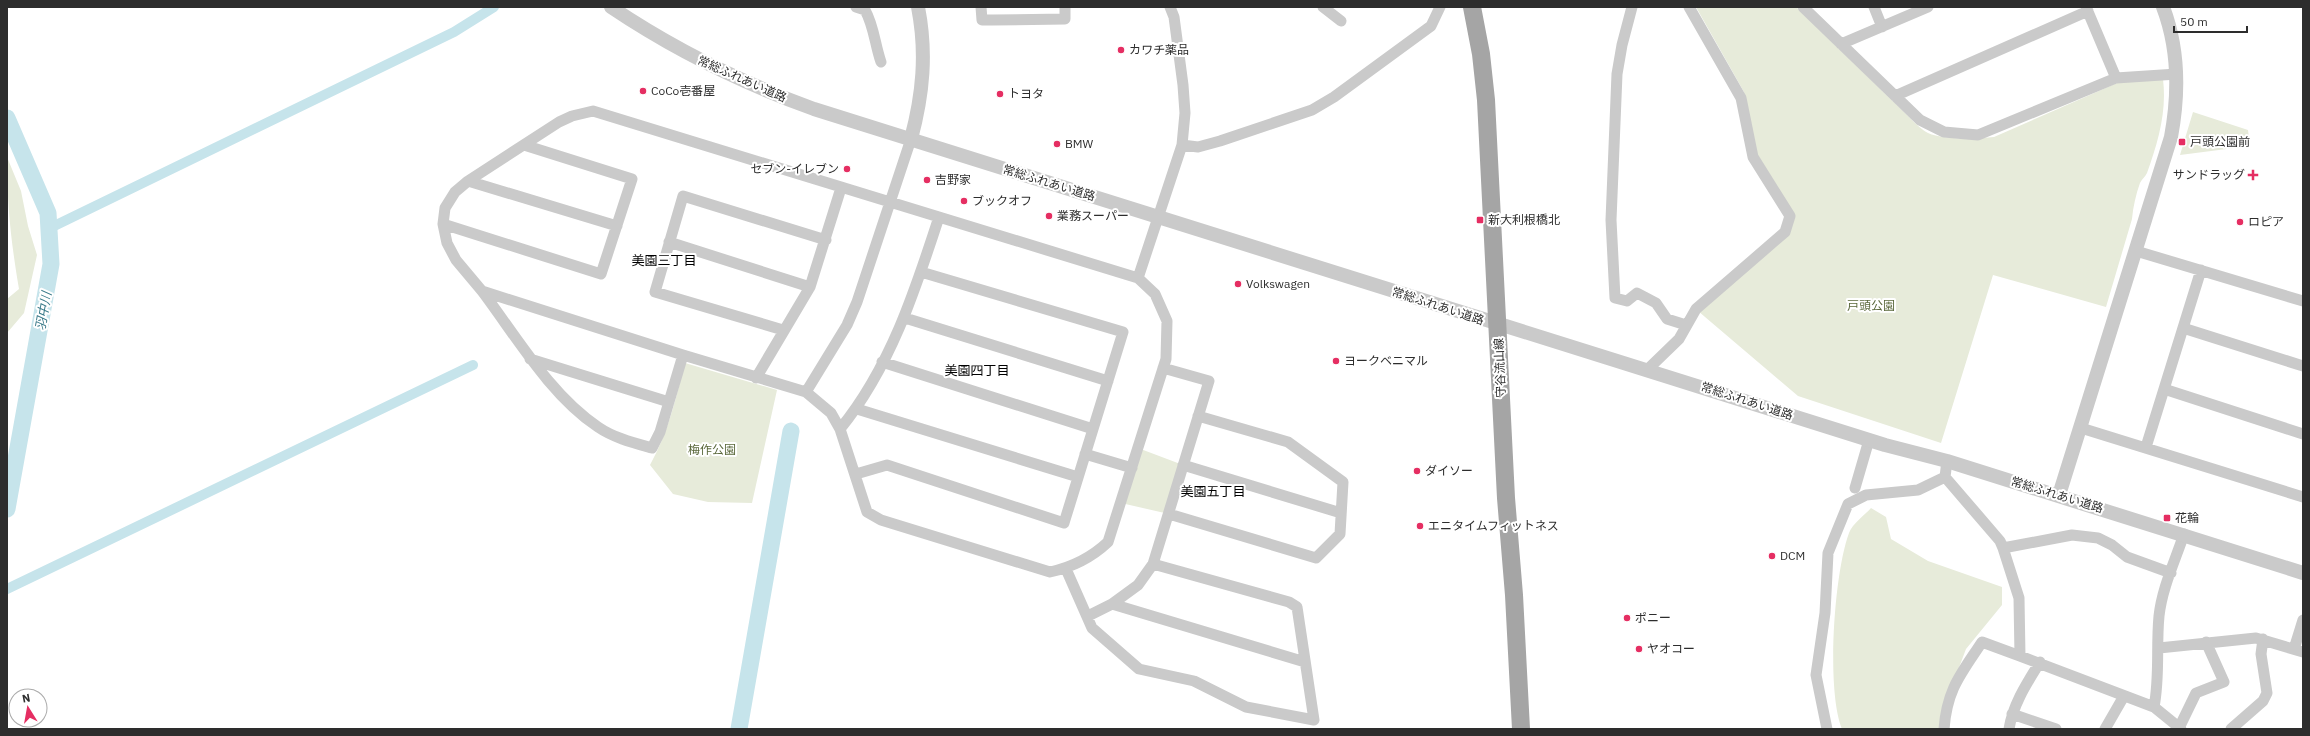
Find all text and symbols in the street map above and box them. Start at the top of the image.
scale bar [2174,8,2247,34]
text: 50 m [2180,14,2208,29]
place label: カワチ薬品 [1129,42,1189,57]
marker: カワチ薬品 [1116,45,1126,55]
street label: 常総ふれあい道路 [695,52,789,105]
place label: CoCo壱番屋 [651,83,715,98]
marker: CoCo壱番屋 [638,86,648,96]
place label: トヨタ [1008,86,1044,101]
marker: トヨタ [995,89,1005,99]
place label: 戸頭公園前 [2190,134,2250,149]
place label: BMW [1065,136,1094,151]
marker: 戸頭公園前 [2177,137,2187,147]
marker: BMW [1052,139,1062,149]
place label: セブン-イレブン [750,161,839,176]
street label: 常総ふれあい道路 [1001,161,1097,204]
marker: セブン-イレブン [842,164,852,174]
place label: サンドラッグ [2173,167,2245,182]
marker: サンドラッグ [2248,170,2258,180]
place label: 吉野家 [935,172,971,187]
marker: 吉野家 [922,175,932,185]
place label: ブックオフ [972,193,1032,208]
marker: ブックオフ [959,196,969,206]
place label: 業務スーパー [1057,208,1129,223]
marker: 業務スーパー [1044,211,1054,221]
place label: 新大利根橋北 [1488,212,1560,227]
place label: ロピア [2248,214,2284,229]
marker: 新大利根橋北 [1475,215,1485,225]
marker: ロピア [2235,217,2245,227]
district label: 美園三丁目 [631,252,697,269]
place label: Volkswagen [1246,276,1310,291]
marker: Volkswagen [1233,279,1243,289]
street label: 常総ふれあい道路 [1390,284,1486,327]
water label: 羽中川 [32,288,56,332]
park label: 戸頭公園 [1847,298,1895,313]
street label: 守谷流山線 [1491,338,1508,398]
place label: ヨークベニマル [1344,353,1428,368]
marker: ヨークベニマル [1331,356,1341,366]
district label: 美園四丁目 [944,362,1010,379]
street label: 常総ふれあい道路 [1699,379,1795,422]
park label: 梅作公園 [688,442,736,457]
place label: ダイソー [1425,463,1473,478]
marker: ダイソー [1412,466,1422,476]
street label: 常総ふれあい道路 [2009,473,2105,516]
district label: 美園五丁目 [1180,483,1246,500]
place label: 花輪 [2175,510,2199,525]
marker: 花輪 [2162,513,2172,523]
place label: エニタイムフィットネス [1428,518,1559,533]
marker: エニタイムフィットネス [1415,521,1425,531]
place label: DCM [1780,548,1805,563]
marker: DCM [1767,551,1777,561]
place label: ポニー [1635,610,1671,625]
marker: ポニー [1622,613,1632,623]
place label: ヤオコー [1647,641,1695,656]
marker: ヤオコー [1634,644,1644,654]
north arrow [8,688,48,728]
text: N [21,691,31,706]

